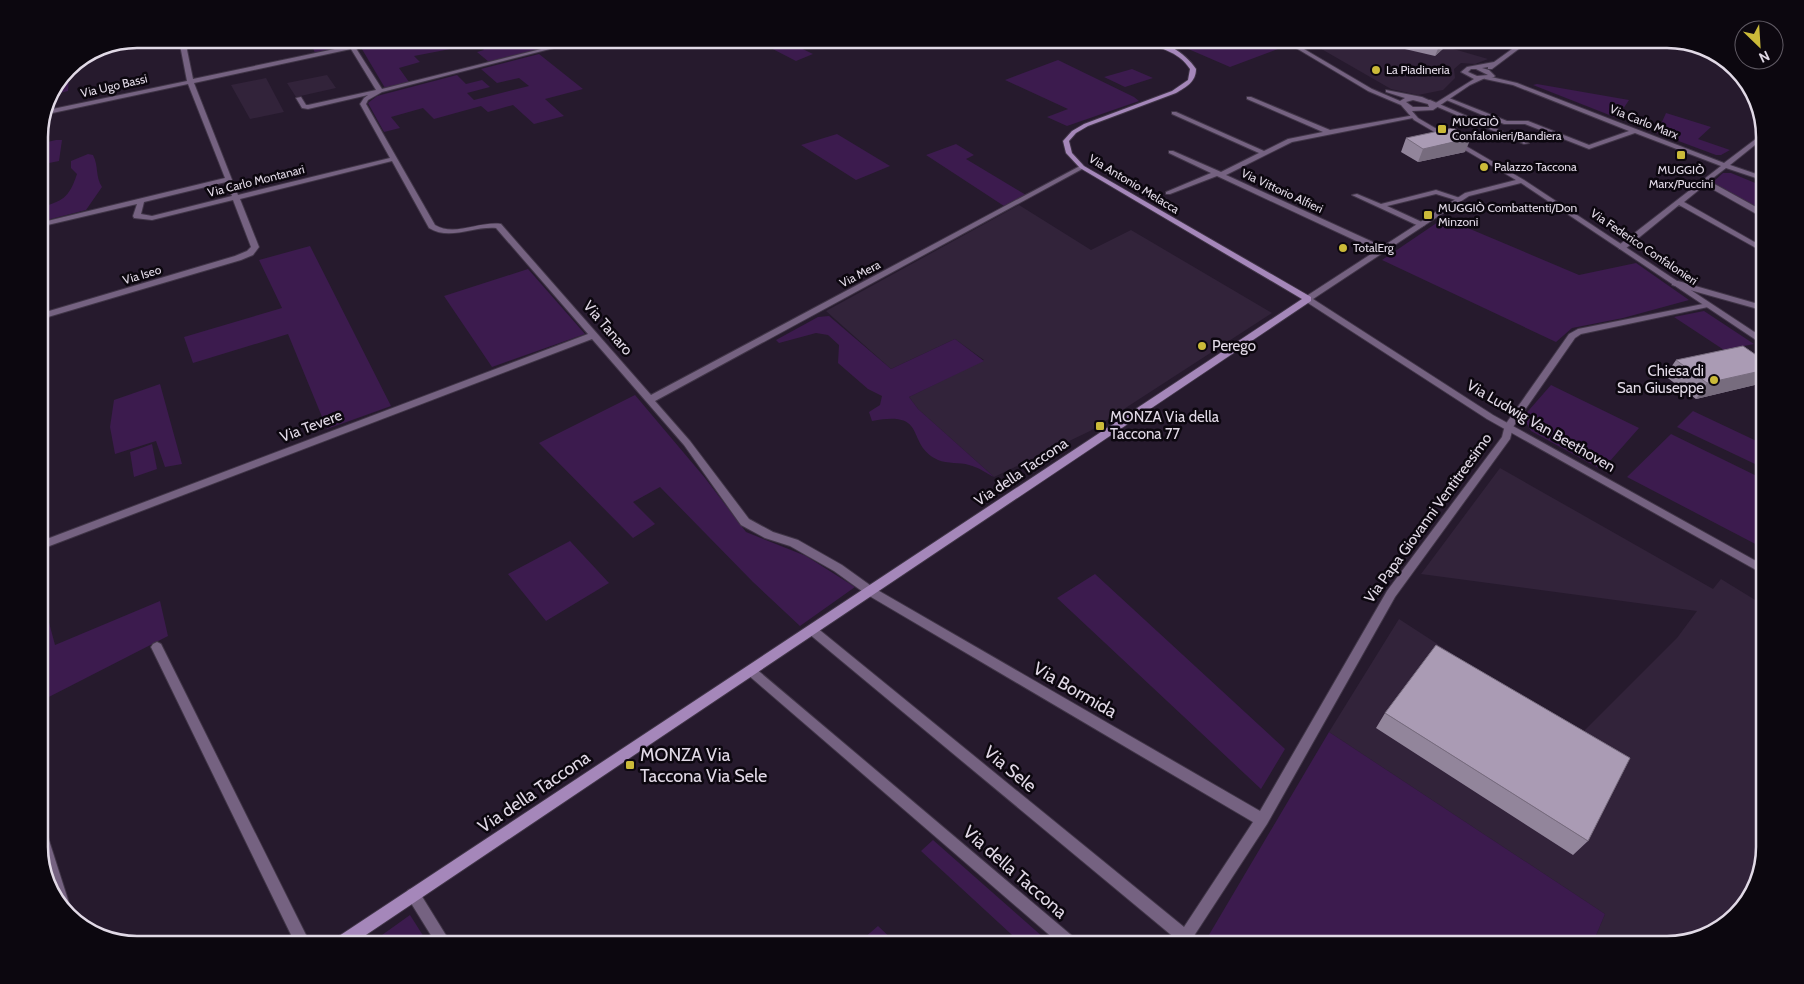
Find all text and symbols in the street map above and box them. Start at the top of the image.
north arrow [1734,20,1784,70]
text: N [1756,47,1773,67]
place label: La Piadineria [1386,62,1450,77]
marker: La Piadineria [1370,64,1382,76]
street label: Via Ugo Bassi [79,71,149,100]
street label: Via Carlo Marx [1608,101,1681,142]
place label: MUGGIÒ Confalonieri/Bandiera [1452,114,1562,143]
marker: MUGGIÒ Confalonieri/Bandiera [1436,123,1448,135]
marker: MUGGIÒ Marx/Puccini [1675,149,1687,161]
street label: Via Antonio Melacca [1086,151,1182,217]
place label: Palazzo Taccona [1494,159,1577,174]
street label: Via Carlo Montanari [206,161,306,200]
marker: Palazzo Taccona [1478,161,1490,173]
place label: MUGGIÒ Marx/Puccini [1649,162,1713,191]
street label: Via Vittorio Alfieri [1239,165,1326,216]
place label: MUGGIÒ Combattenti/Don Minzoni [1438,200,1578,229]
street label: Via Federico Confalonieri [1588,205,1701,288]
marker: MUGGIÒ Combattenti/Don Minzoni [1422,209,1434,221]
place label: TotalErg [1353,240,1395,255]
marker: TotalErg [1337,242,1349,254]
street label: Via Mera [837,256,883,291]
street label: Via Iseo [121,261,163,287]
street label: Via Tanaro [579,297,637,359]
place label: Perego [1212,337,1256,355]
marker: Perego [1196,340,1208,352]
place label: Chiesa di San Giuseppe [1617,362,1704,397]
marker: Chiesa di San Giuseppe [1708,374,1720,386]
street label: Via Ludwig Van Beethoven [1464,376,1618,476]
street label: Via Tevere [277,406,345,446]
place label: MONZA Via della Taccona 77 [1110,408,1220,443]
marker: MONZA Via della Taccona 77 [1094,420,1106,432]
street label: Via Papa Giovanni Ventitreesimo [1360,430,1496,606]
street label: Via della Taccona [971,434,1072,510]
street label: Via Bormida [1029,657,1121,723]
street label: Via Sele [979,741,1041,797]
place label: MONZA Via Taccona Via Sele [640,744,767,787]
street label: Via della Taccona [474,746,595,838]
marker: MONZA Via Taccona Via Sele [624,759,636,771]
street label: Via della Taccona [959,821,1072,923]

